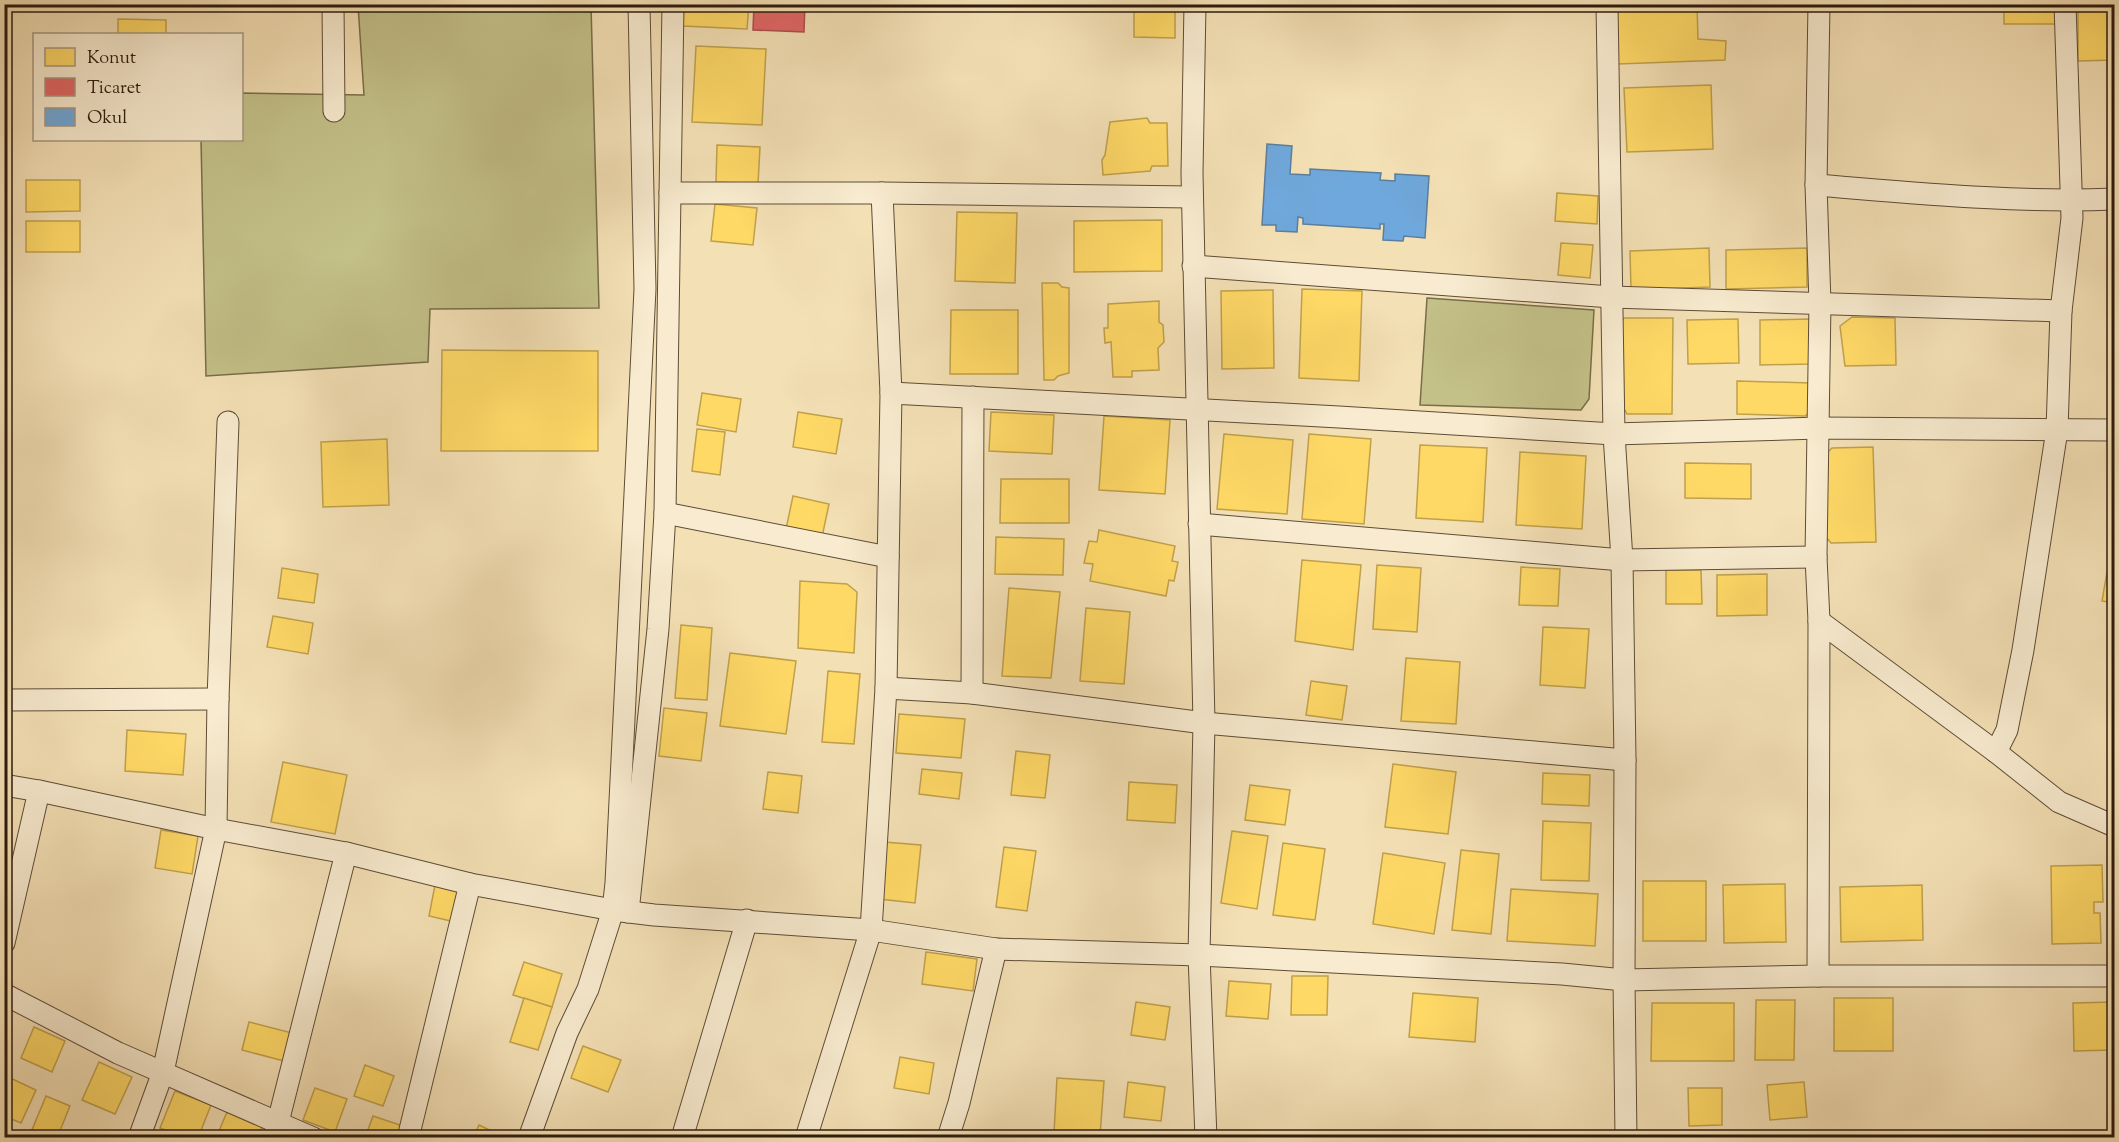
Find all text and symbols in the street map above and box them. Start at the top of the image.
legend [33,33,243,141]
text: Konut [87,46,136,72]
text: Ticaret [87,76,141,102]
text: Okul [87,106,127,132]

